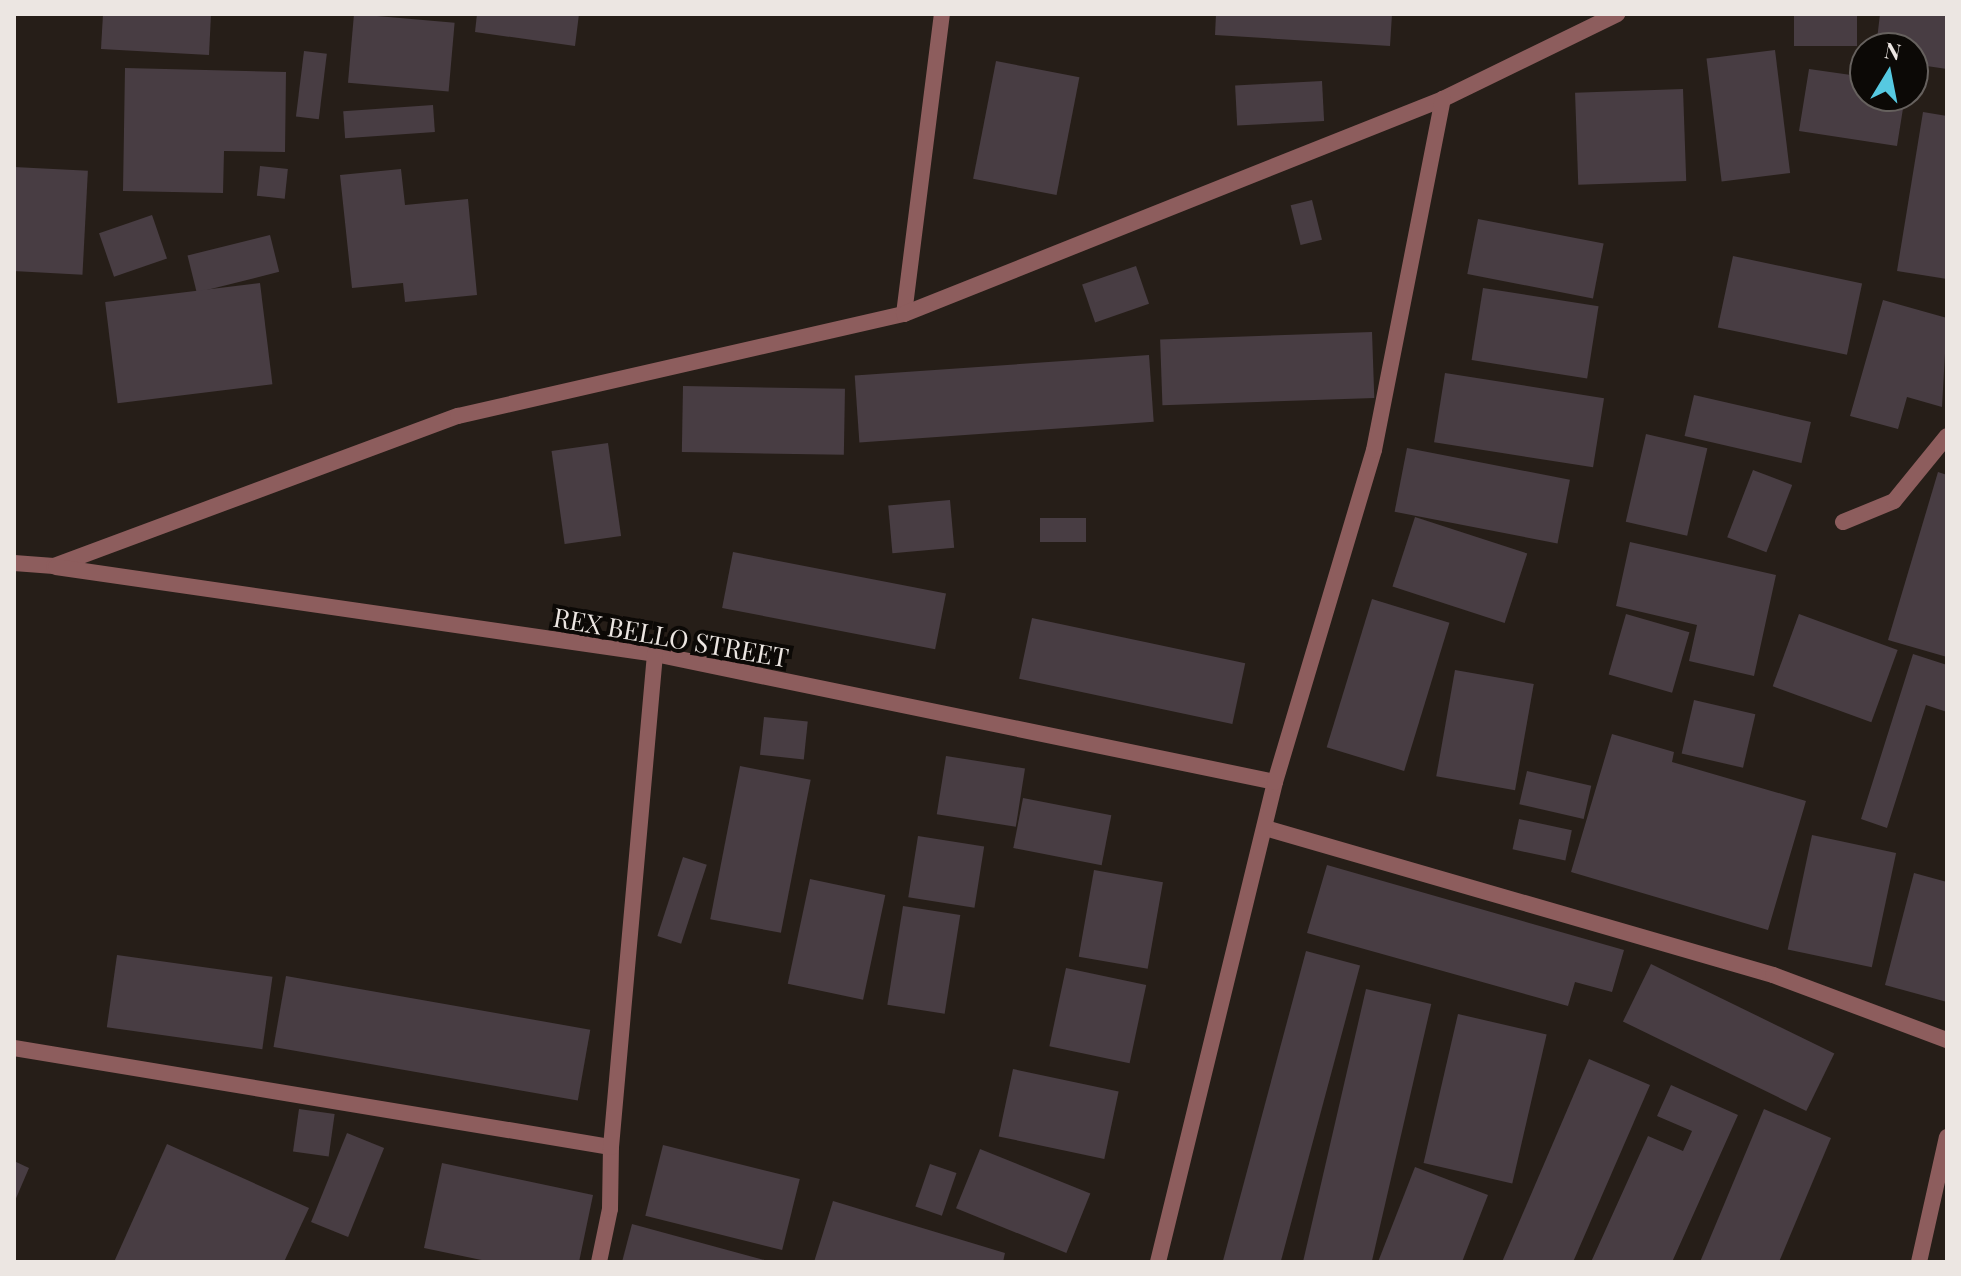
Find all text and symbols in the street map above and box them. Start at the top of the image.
north arrow [1849,32,1929,112]
text: N [1882,34,1903,66]
street label: REX BELLO STREET [551,601,791,673]

